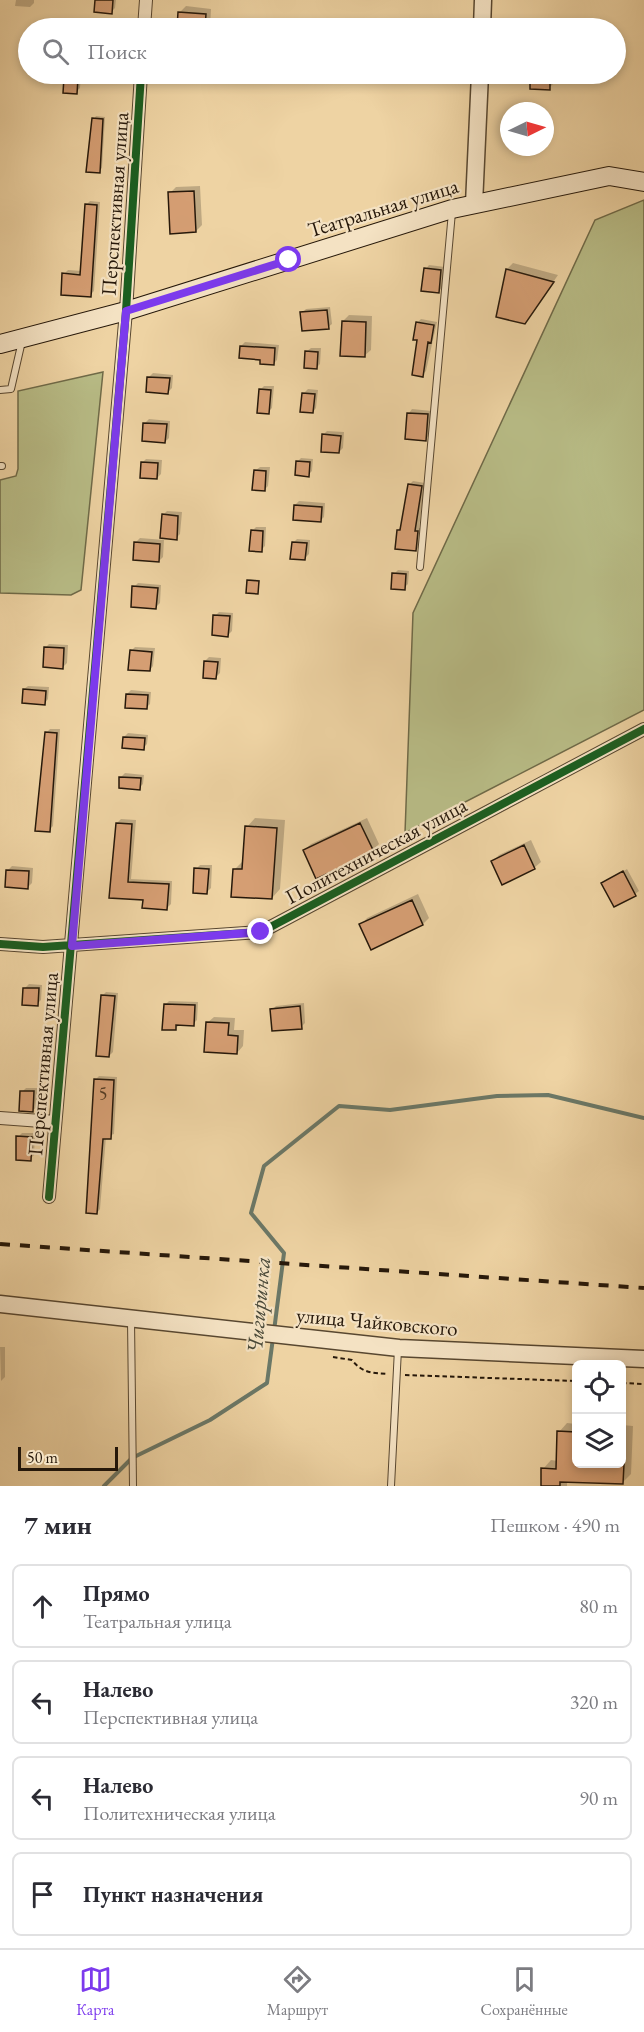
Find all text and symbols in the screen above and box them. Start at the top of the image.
search box [18,18,626,84]
icon: search [39,35,72,68]
text: Поиск [87,37,147,66]
north arrow [500,102,554,156]
street label: Перспективная улица [95,111,134,297]
street label: Театральная улица [304,172,462,243]
route start [275,246,301,272]
street label: Политехническая улица [280,791,472,910]
route end [247,918,273,944]
street label: Перспективная улица [21,970,64,1157]
house number: 5 [99,1082,107,1105]
water label: Чигиринка [240,1256,277,1355]
street label: улица Чайковского [295,1301,459,1342]
map controls [572,1360,626,1468]
button: locate [572,1360,626,1414]
button: layers [572,1414,626,1468]
scale bar [18,1444,118,1472]
text: 50 m [27,1447,58,1468]
text: 7 мин [24,1508,92,1542]
text: Пешком · 490 m [490,1512,620,1538]
text: Прямо [83,1579,150,1608]
icon: ahead [26,1590,59,1623]
text: 80 m [579,1593,618,1619]
text: Театральная улица [83,1608,232,1634]
text: Налево [83,1675,153,1704]
icon: left [26,1686,59,1719]
text: 320 m [570,1689,618,1715]
text: Перспективная улица [83,1704,258,1730]
text: Налево [83,1771,153,1800]
icon: left [26,1782,59,1815]
text: 90 m [579,1785,618,1811]
text: Политехническая улица [83,1800,276,1826]
icon: arrive [26,1878,59,1911]
text: Пункт назначения [83,1880,263,1909]
tab: Карта [76,1963,114,2020]
tab: Маршрут [267,1963,328,2020]
tab: Сохранённые [481,1963,568,2020]

